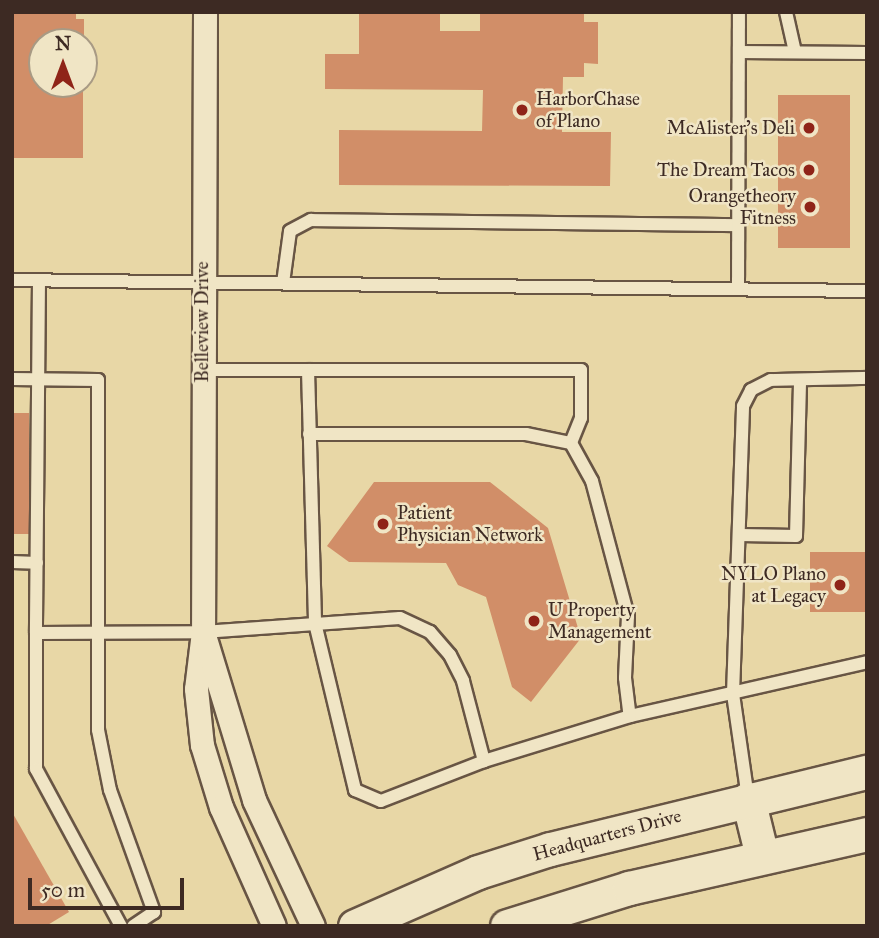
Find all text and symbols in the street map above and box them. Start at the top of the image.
north arrow [28,28,98,98]
text: N [55,32,71,55]
place label: HarborChase of Plano [536,88,640,132]
marker: HarborChase of Plano [514,102,530,118]
place label: McAlister's Deli [666,117,795,139]
marker: McAlister's Deli [801,120,817,136]
place label: The Dream Tacos [657,159,795,181]
marker: The Dream Tacos [801,162,817,178]
place label: Orangetheory Fitness [688,185,796,229]
marker: Orangetheory Fitness [802,199,818,215]
street label: Belleview Drive [191,261,213,383]
place label: Patient Physician Network [397,502,543,546]
marker: Patient Physician Network [375,516,391,532]
place label: NYLO Plano at Legacy [721,563,826,607]
marker: NYLO Plano at Legacy [832,577,848,593]
place label: U Property Management [548,599,651,643]
marker: U Property Management [526,613,542,629]
street label: Headquarters Drive [530,804,684,866]
scale bar [32,864,187,908]
text: 50 m [41,877,85,903]

